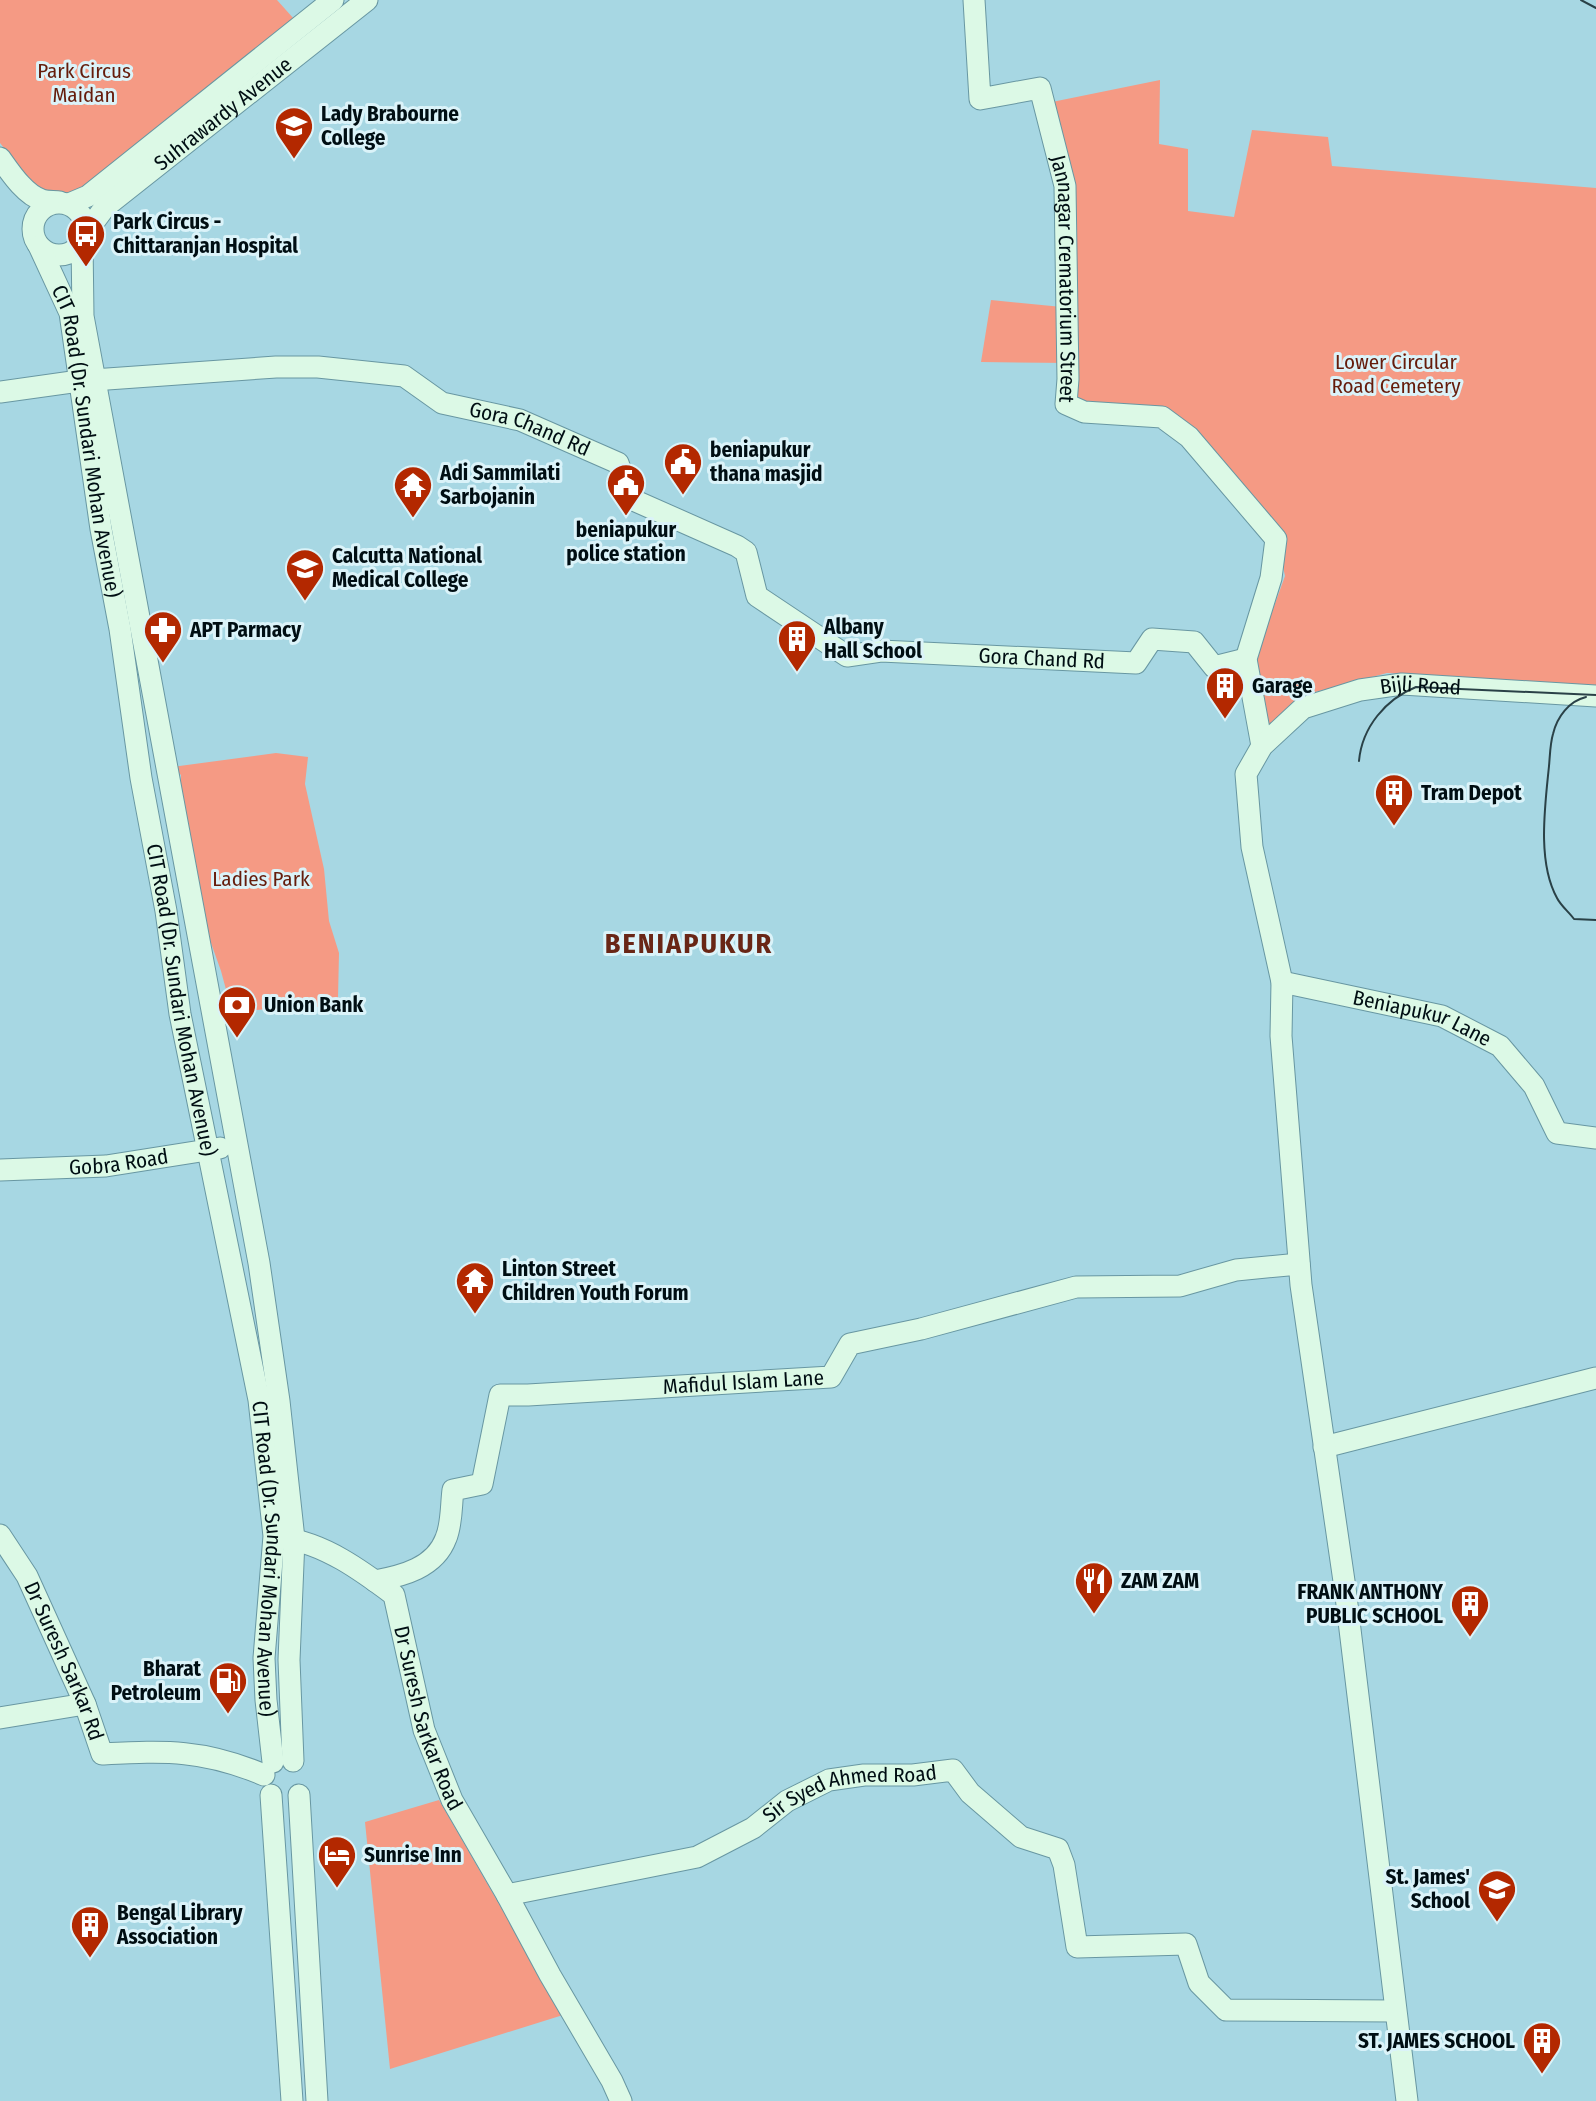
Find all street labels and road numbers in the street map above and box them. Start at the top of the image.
street label: Suhrawardy Avenue [149,51,297,176]
street label: Jannagar Crematorium Street [1045,152,1081,404]
street label: CIT Road (Dr. Sundari Mohan Avenue) [46,281,127,600]
street label: Gora Chand Rd [467,396,594,462]
street label: Gora Chand Rd [978,643,1106,675]
street label: Bijli Road [1378,671,1462,701]
street label: CIT Road (Dr. Sundari Mohan Avenue) [141,842,222,1159]
street label: Beniapukur Lane [1350,984,1496,1052]
street label: Gobra Road [69,1143,170,1180]
street label: Mafidul Islam Lane [662,1364,825,1400]
street label: CIT Road (Dr. Sundari Mohan Avenue) [246,1399,287,1718]
street label: Dr Suresh Sarkar Rd [18,1578,109,1744]
street label: Dr Suresh Sarkar Road [388,1623,468,1815]
street label: Sir Syed Ahmed Road [757,1759,938,1828]

